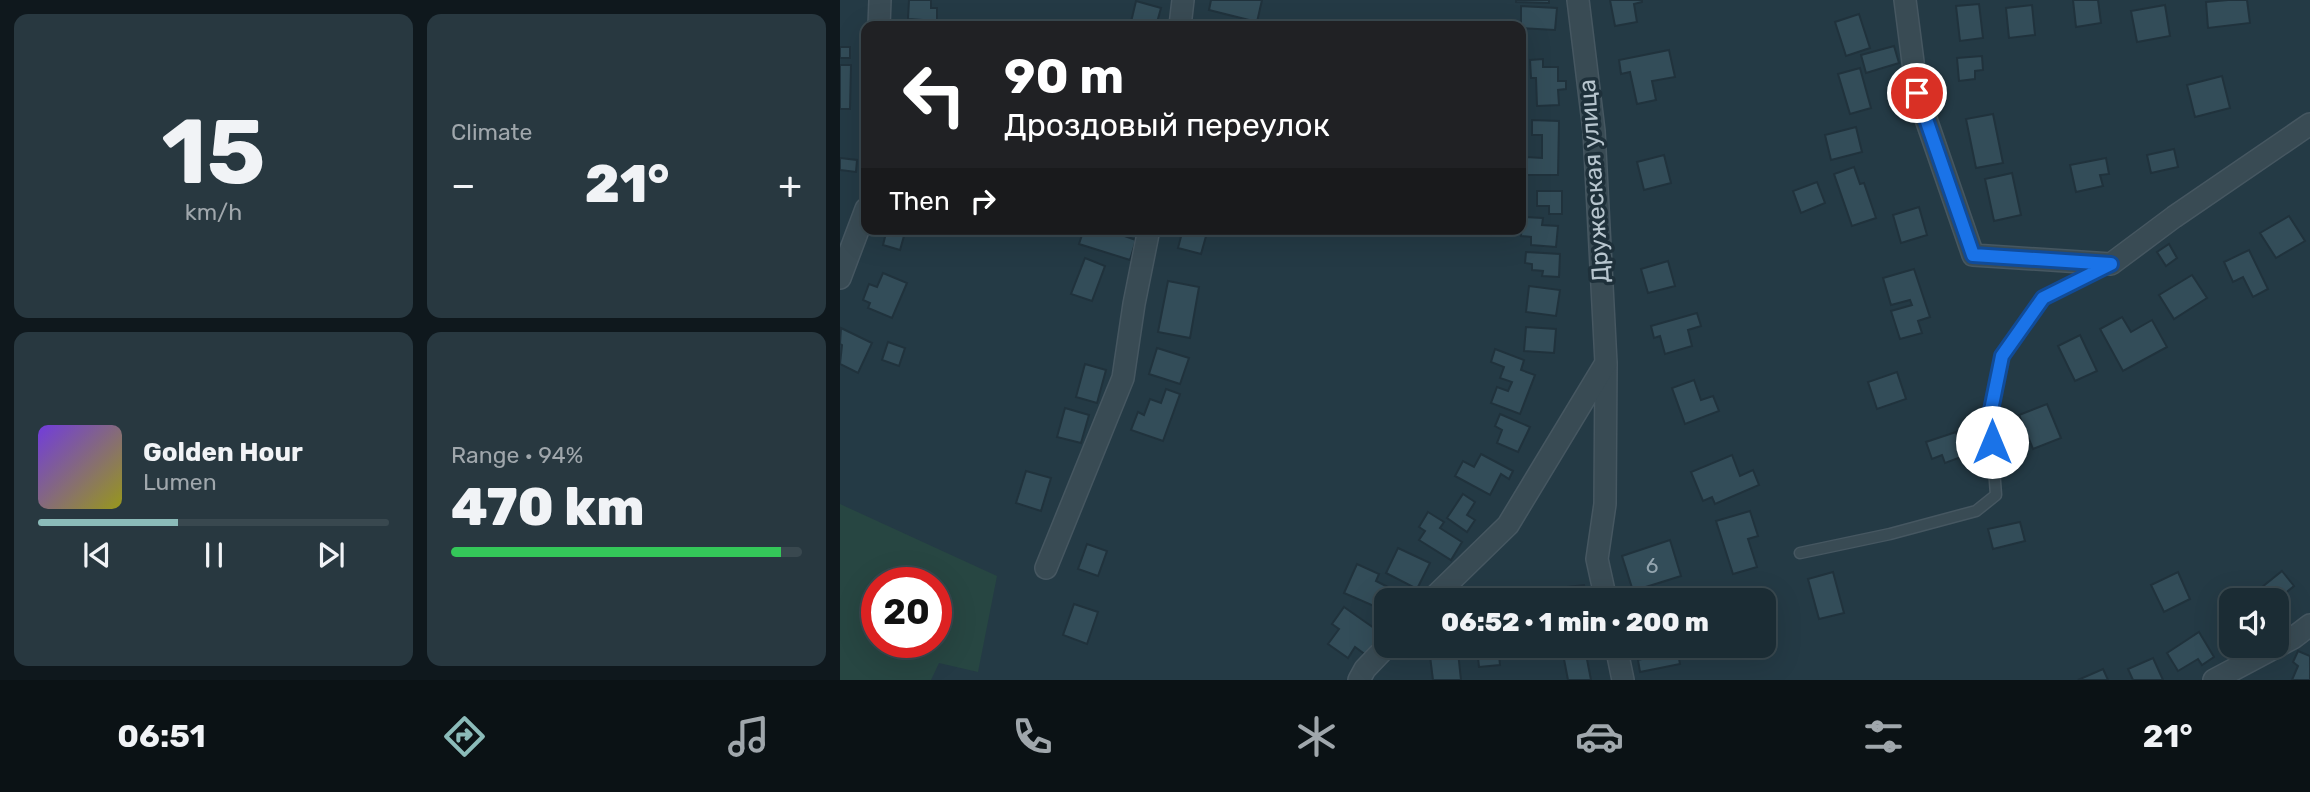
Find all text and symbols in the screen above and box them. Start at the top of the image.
text: 90 m [1004,47,1124,105]
icon: left [889,49,980,140]
pin [1887,63,1947,123]
icon: arrive [1898,74,1936,112]
street label: Дружеская улица [1573,78,1615,284]
text: 15 [161,98,266,206]
text: Дроздовый переулок [1004,106,1330,144]
text: Climate [451,118,532,146]
text: 21° [585,153,669,215]
text: − [451,162,476,208]
text: + [778,162,802,208]
icon: right [964,182,1002,220]
text: Then [889,186,950,217]
text: km/h [185,198,242,226]
position arrow [1955,405,2029,479]
text: Golden Hour [143,437,303,468]
text: Range · 94% [451,441,583,469]
text: Lumen [143,468,217,496]
text: 470 km [451,476,644,538]
icon: previous [78,536,116,574]
icon: pause [195,536,233,574]
icon: next [312,536,350,574]
house number: 6 [1646,553,1658,578]
speed limit sign: 20 [861,567,952,658]
map controls [2219,588,2289,658]
button: sound [2219,588,2289,658]
text: 06:52 · 1 min · 200 m [1441,607,1709,638]
icon: directions [440,712,489,761]
icon: music [724,712,773,761]
icon: phone [1008,712,1057,761]
icon: climate [1292,712,1341,761]
icon: car [1575,712,1624,761]
icon: filters [1859,712,1908,761]
text: 06:51 [117,717,206,755]
text: 21° [2143,717,2193,755]

